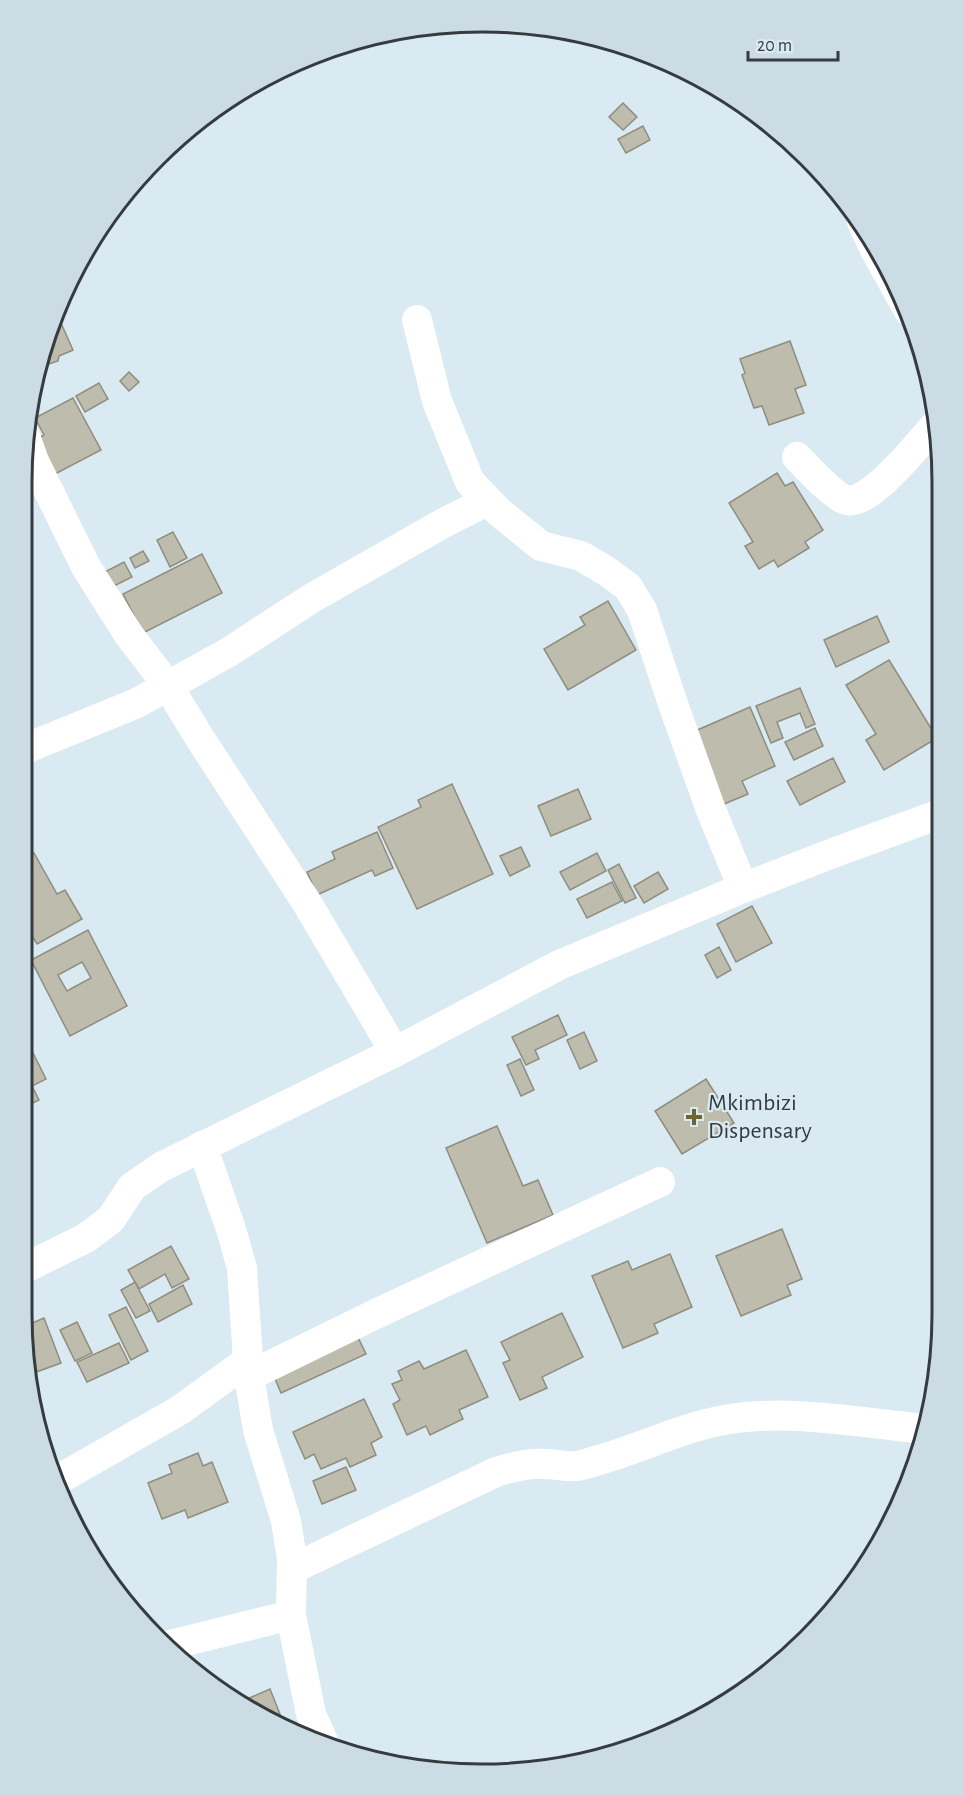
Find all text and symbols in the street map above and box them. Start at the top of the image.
scale bar [748,24,838,62]
text: 20 m [757,37,792,55]
place label: Mkimbizi Dispensary [708,1091,812,1143]
marker: Mkimbizi Dispensary [685,1108,703,1126]

